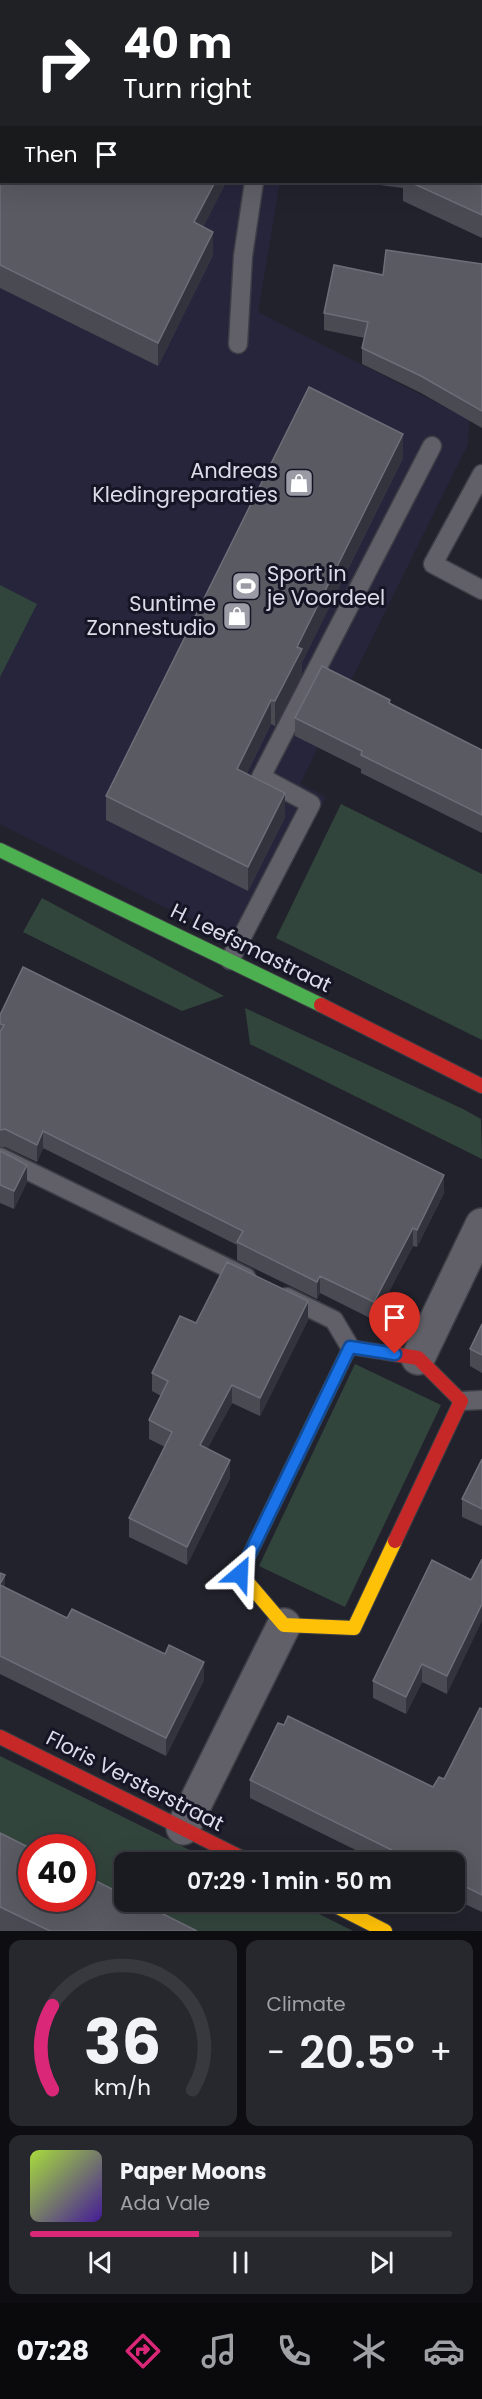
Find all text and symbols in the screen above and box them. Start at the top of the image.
text: 40 m [123,14,232,73]
icon: right [24,24,102,102]
text: Turn right [123,70,252,107]
icon: arrive [90,138,123,171]
text: Then [24,139,78,170]
place label: Andreas Kledingreparaties [92,456,278,509]
shop icon: Andreas Kledingreparaties [283,467,315,499]
place label: Sport in je Voordeel [266,559,385,612]
sports icon: Sport in je Voordeel [230,570,262,602]
place label: Suntime Zonnestudio [86,589,216,642]
shop icon: Suntime Zonnestudio [221,600,253,632]
street label: H. Leefsmastraat [166,896,337,999]
pin [369,1292,420,1354]
icon: arrive [378,1301,411,1334]
position arrow [208,1542,272,1606]
street label: Floris Versterstraat [41,1723,229,1838]
speed limit sign: 40 [18,1834,96,1912]
text: 07:29 · 1 min · 50 m [187,1866,392,1897]
text: Climate [267,1990,346,2018]
text: 36 [84,1998,161,2086]
text: 20.5° [299,2021,415,2084]
text: − [267,2029,285,2076]
text: + [429,2029,452,2076]
text: km/h [94,2072,151,2103]
text: Paper Moons [120,2156,267,2187]
text: Ada Vale [120,2189,210,2217]
icon: previous [84,2246,117,2279]
icon: pause [224,2246,257,2279]
icon: next [365,2246,398,2279]
icon: directions [122,2330,164,2372]
icon: music [198,2330,240,2372]
icon: phone [273,2330,315,2372]
icon: climate [348,2330,390,2372]
icon: car [423,2330,465,2372]
text: 07:28 [17,2332,89,2369]

